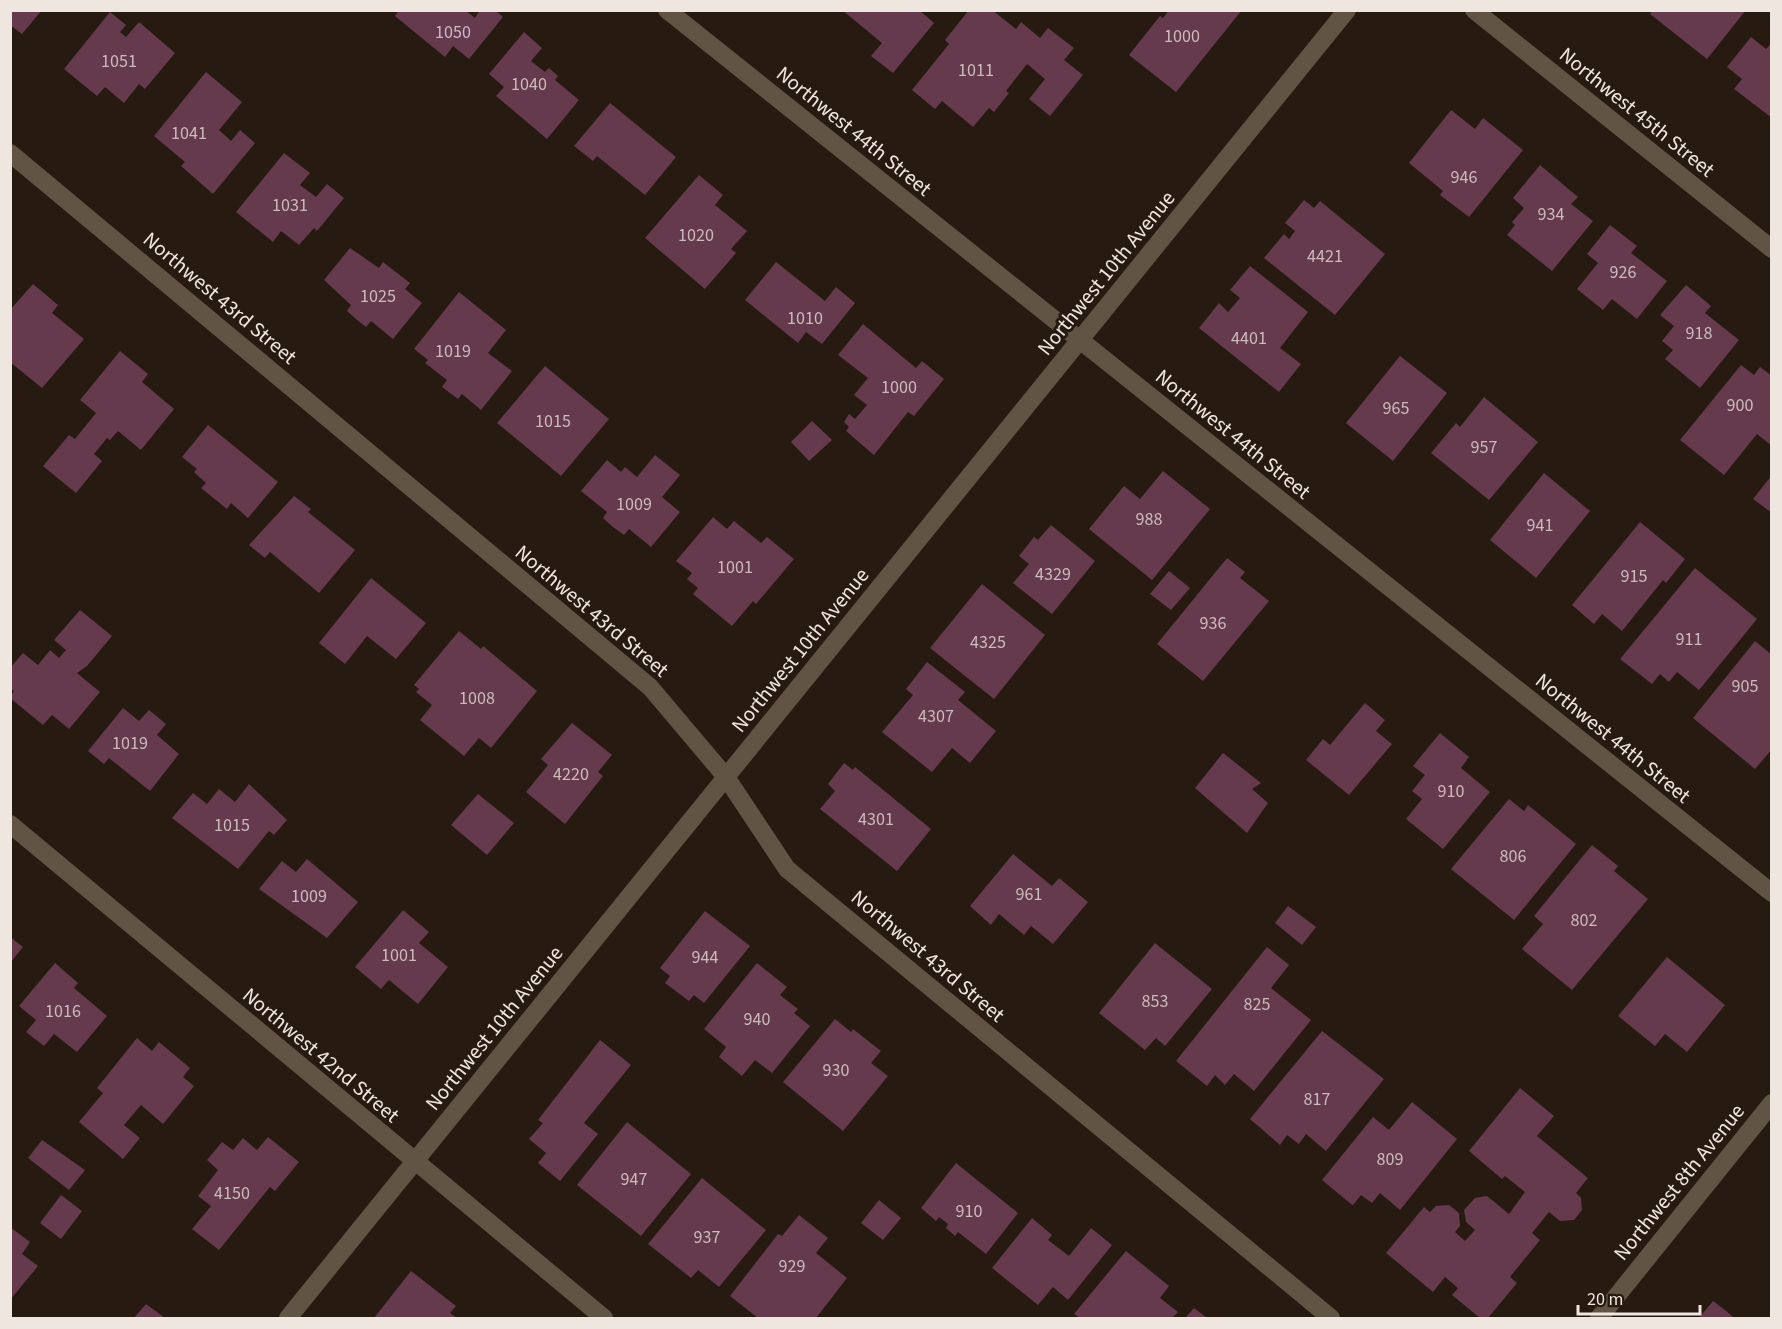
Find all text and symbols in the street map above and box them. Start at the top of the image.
house number: 1050 [435,20,471,45]
house number: 1000 [1164,24,1200,49]
street label: Northwest 45th Street [1553,40,1721,184]
house number: 1051 [101,49,137,74]
house number: 1011 [958,58,994,83]
street label: Northwest 44th Street [770,59,938,203]
house number: 1040 [511,72,547,97]
house number: 1041 [171,121,207,146]
house number: 946 [1451,165,1477,190]
street label: Northwest 10th Avenue [1030,184,1182,362]
house number: 1031 [272,193,308,218]
house number: 934 [1538,202,1564,227]
house number: 1020 [678,223,714,248]
street label: Northwest 43rd Street [137,225,303,371]
house number: 4421 [1307,244,1343,269]
house number: 926 [1610,260,1636,285]
house number: 1025 [360,284,396,309]
house number: 1010 [787,306,823,331]
house number: 918 [1686,321,1712,346]
house number: 4401 [1231,326,1267,351]
house number: 1019 [435,339,471,364]
street label: Northwest 44th Street [1149,362,1317,506]
house number: 1000 [881,375,917,400]
house number: 900 [1727,393,1753,418]
house number: 965 [1383,396,1409,421]
house number: 1015 [535,409,571,434]
house number: 957 [1471,435,1497,460]
house number: 1009 [616,492,652,517]
house number: 988 [1136,507,1162,532]
house number: 941 [1527,513,1553,538]
street label: Northwest 43rd Street [509,538,675,684]
house number: 1001 [717,555,753,580]
street label: Northwest 10th Avenue [724,561,876,739]
house number: 4329 [1035,562,1071,587]
house number: 915 [1621,564,1647,589]
house number: 936 [1200,611,1226,636]
house number: 911 [1676,627,1702,652]
house number: 4325 [970,630,1006,655]
street label: Northwest 44th Street [1529,666,1697,810]
house number: 905 [1732,674,1758,699]
house number: 1008 [459,686,495,711]
house number: 4307 [918,704,954,729]
house number: 1019 [112,731,148,756]
house number: 4220 [553,762,589,787]
house number: 910 [1438,779,1464,804]
house number: 4301 [858,807,894,832]
house number: 1015 [214,813,250,838]
house number: 806 [1500,844,1526,869]
house number: 961 [1016,882,1042,907]
street label: Northwest 43rd Street [845,883,1011,1029]
house number: 1009 [291,884,327,909]
house number: 802 [1571,908,1597,933]
street label: Northwest 10th Avenue [418,939,570,1117]
house number: 1001 [381,943,417,968]
house number: 944 [692,945,718,970]
street label: Northwest 42nd Street [236,980,406,1130]
house number: 853 [1142,989,1168,1014]
house number: 825 [1244,992,1270,1017]
house number: 1016 [45,999,81,1024]
house number: 940 [744,1007,770,1032]
house number: 930 [823,1058,849,1083]
house number: 817 [1304,1087,1330,1112]
street label: Northwest 8th Avenue [1606,1097,1752,1267]
house number: 809 [1377,1147,1403,1172]
house number: 947 [621,1167,647,1192]
house number: 4150 [214,1181,250,1206]
house number: 910 [956,1199,982,1224]
house number: 937 [694,1225,720,1250]
house number: 929 [779,1254,805,1279]
scale bar [1578,1278,1700,1316]
text: 20 m [1587,1287,1623,1312]

